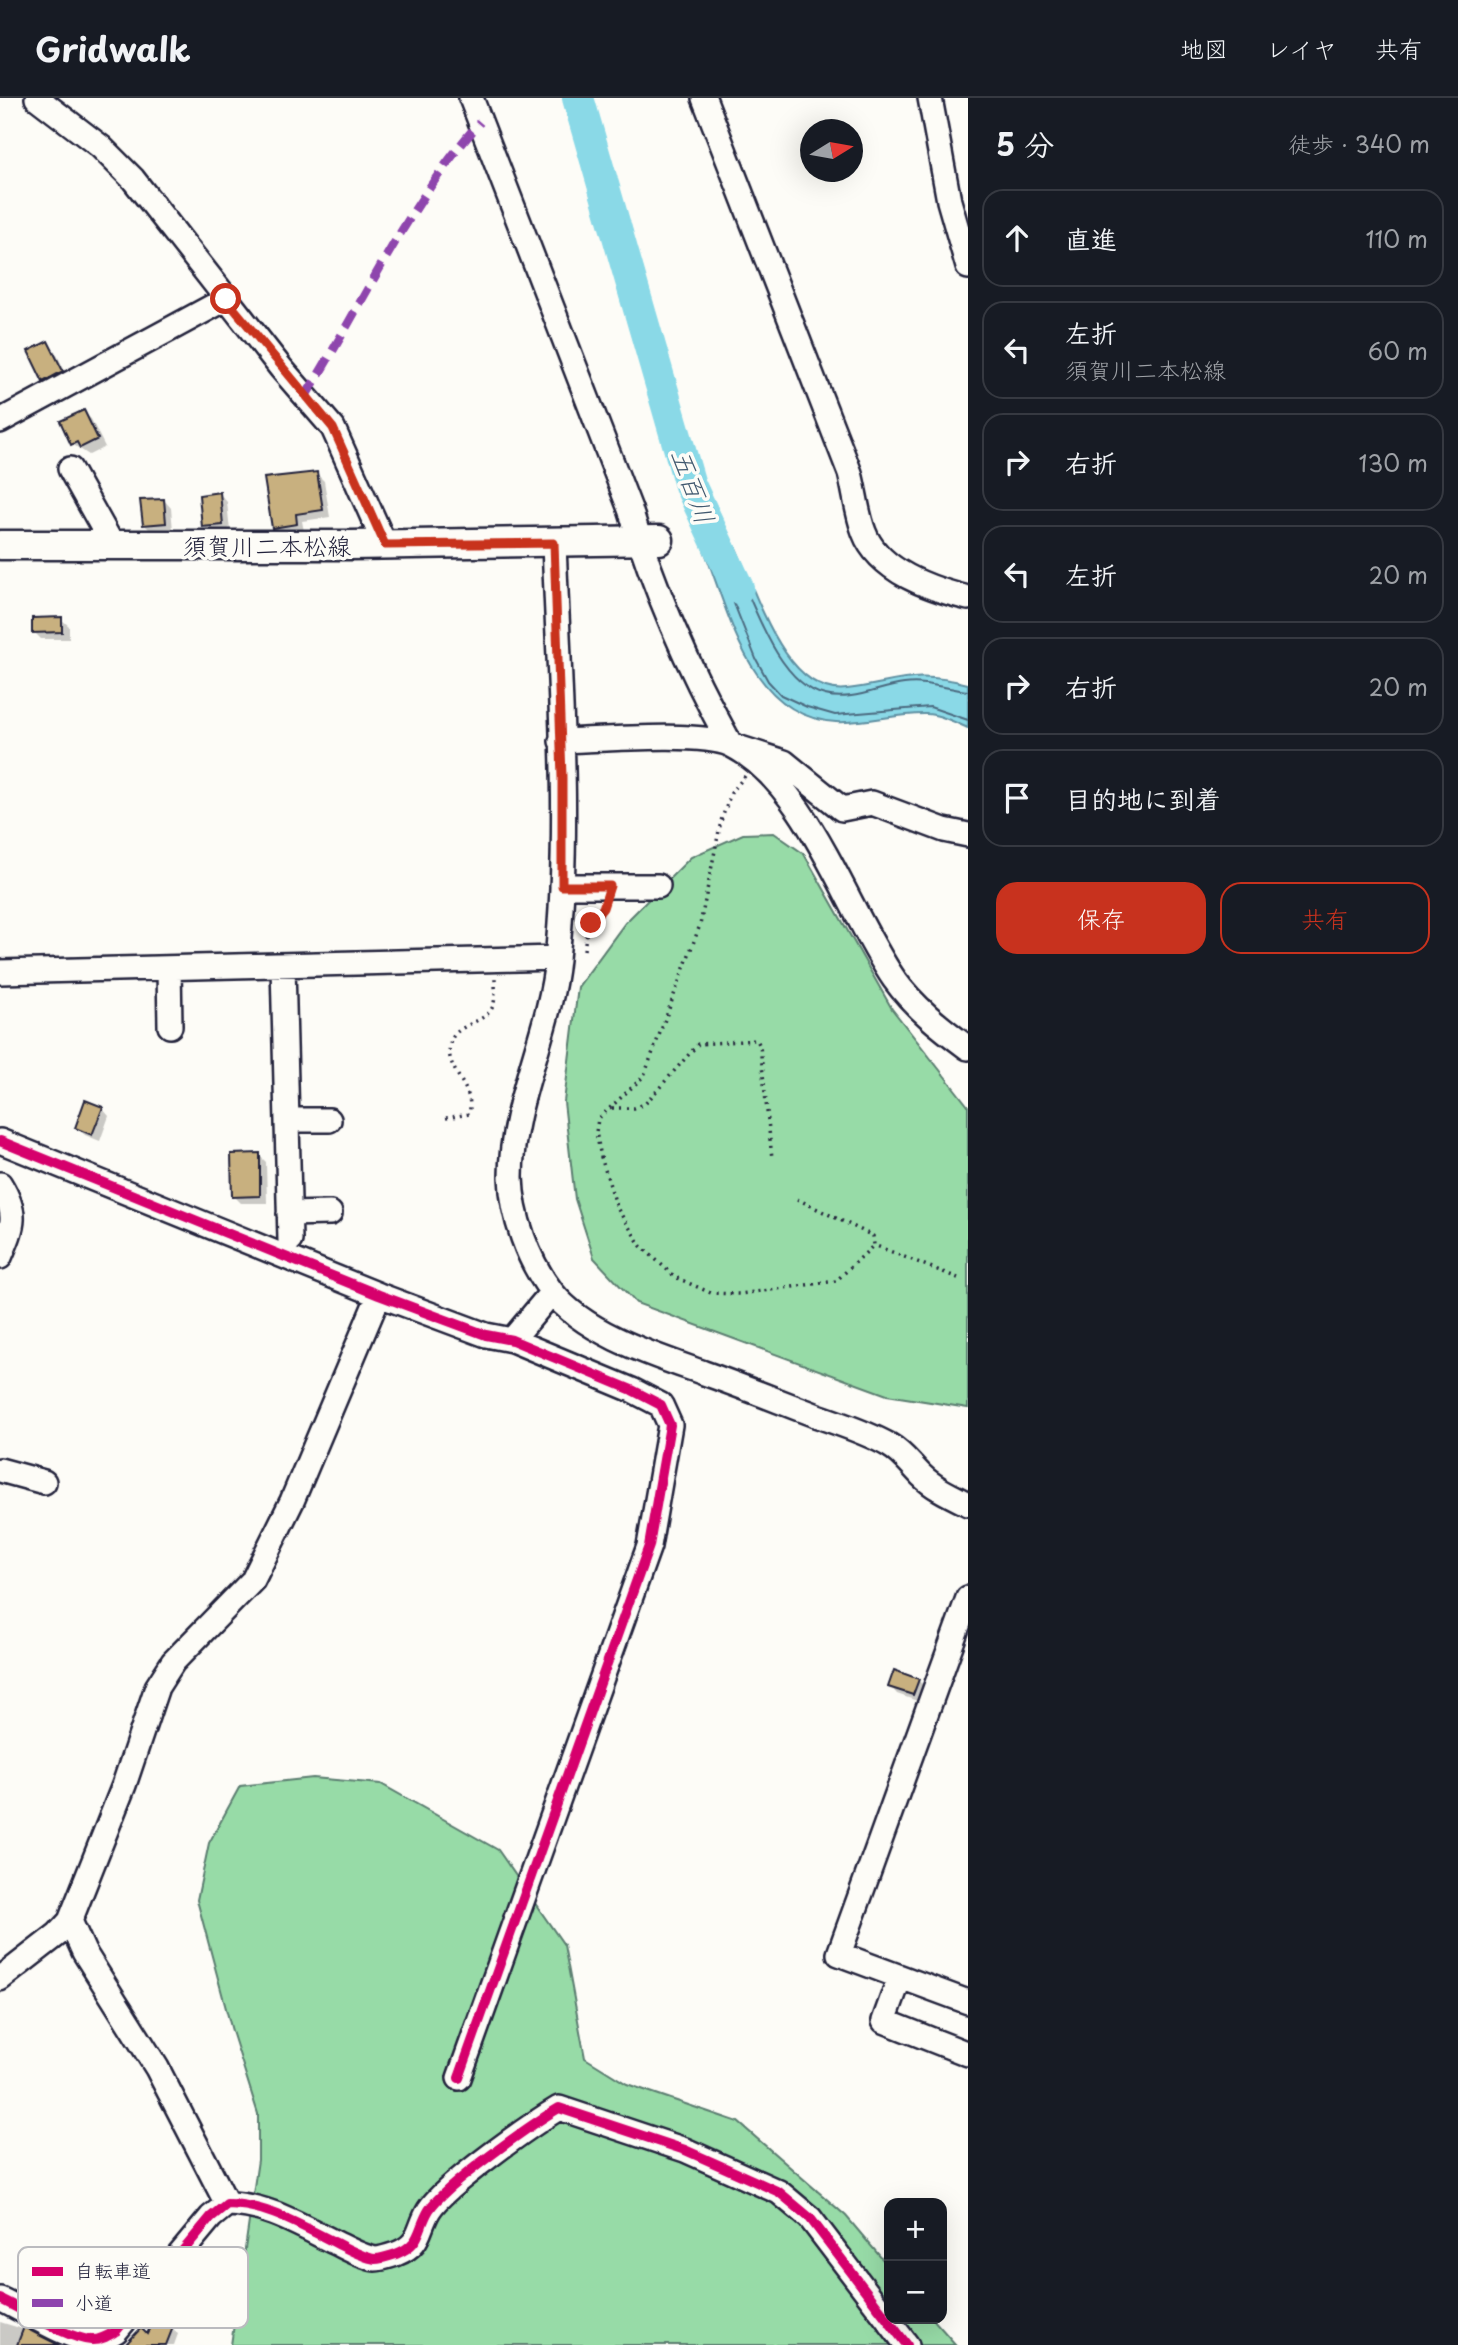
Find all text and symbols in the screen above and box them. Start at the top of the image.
text: Gridwalk [35,23,191,73]
text: 地図 [1180,30,1228,66]
text: レイヤ [1266,30,1337,66]
text: 共有 [1375,30,1423,66]
north arrow [800,119,863,182]
text: 5 分 [996,121,1054,166]
text: 徒歩 · 340 m [1288,126,1430,161]
icon: ahead [998,219,1036,257]
text: 直進 [1065,219,1117,258]
text: 110 m [1366,221,1428,256]
route start [210,283,241,314]
text: 左折 [1065,313,1117,352]
icon: left [998,331,1036,369]
text: 60 m [1368,333,1428,368]
text: 須賀川二本松線 [1065,352,1226,387]
water label: 五百川 [662,443,726,529]
icon: right [998,443,1036,481]
text: 右折 [1065,443,1117,482]
text: 130 m [1358,445,1428,480]
street label: 須賀川二本松線 [183,527,351,563]
icon: left [998,555,1036,593]
text: 左折 [1065,555,1117,594]
text: 20 m [1369,557,1428,592]
icon: right [998,667,1036,705]
text: 右折 [1065,667,1117,706]
text: 20 m [1369,669,1428,704]
icon: arrive [998,779,1036,817]
text: 目的地に到着 [1065,779,1221,818]
button: 保存 [996,882,1206,954]
button: 共有 [1220,882,1430,954]
route end [575,907,606,938]
map controls [884,2198,947,2324]
button: + [884,2198,947,2261]
legend [18,2247,248,2328]
text: 自転車道 [75,2256,151,2284]
button: − [884,2261,947,2324]
text: 小道 [75,2288,113,2316]

